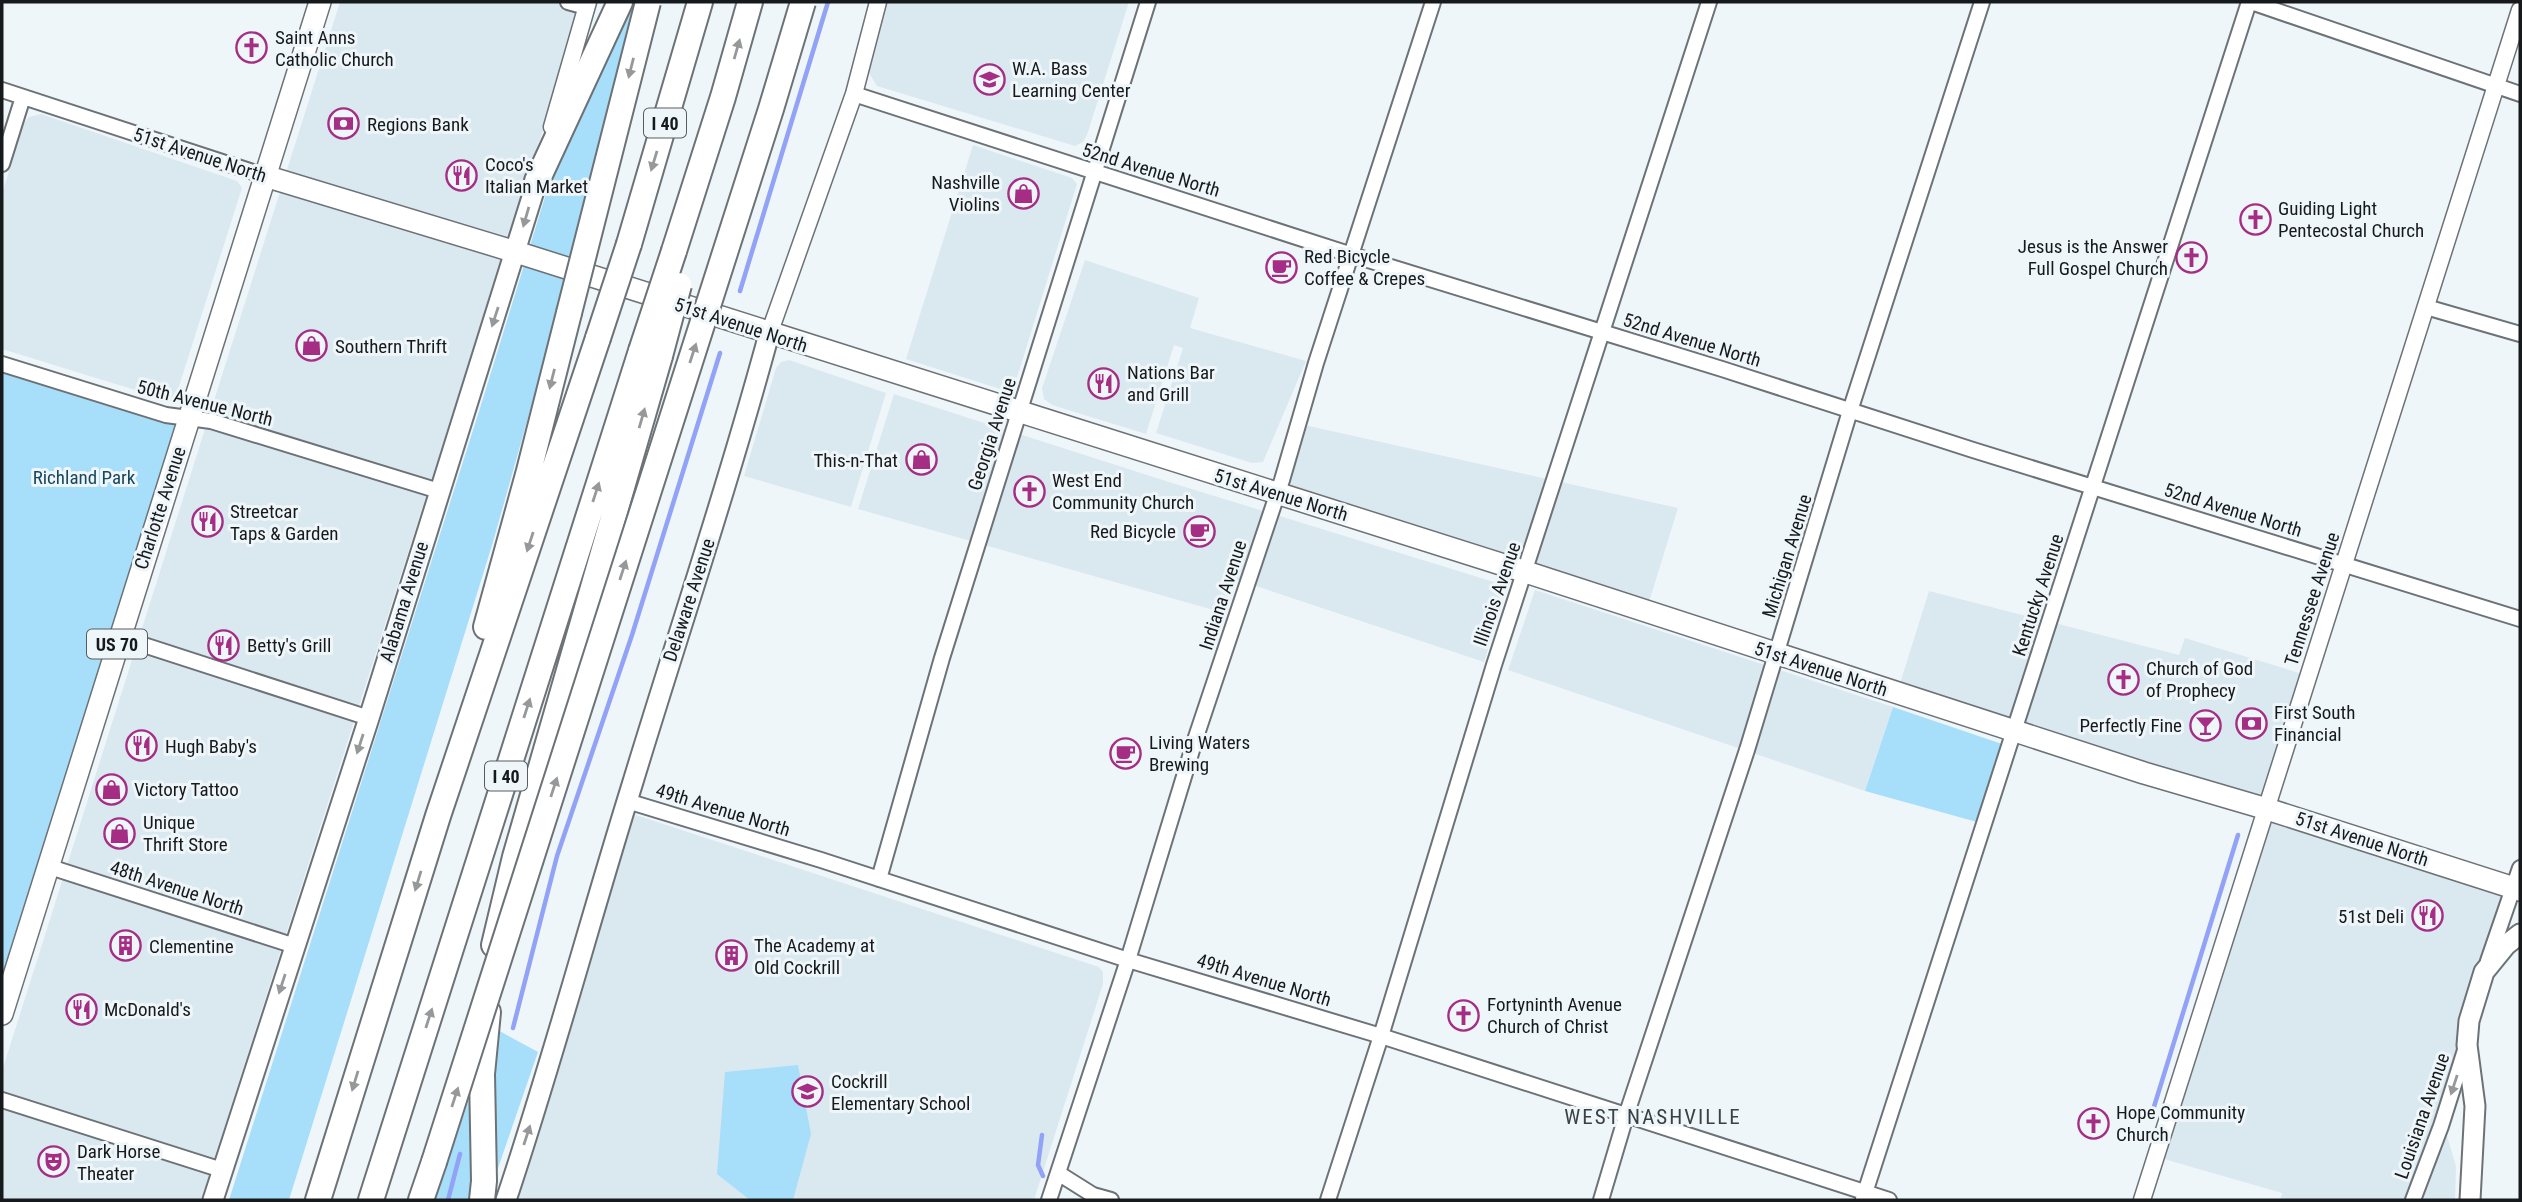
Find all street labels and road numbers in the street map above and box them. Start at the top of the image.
road number: I 40 [644,109,686,138]
street label: 51st Avenue North [130,123,270,187]
street label: 52nd Avenue North [1079,138,1223,202]
street label: 51st Avenue North [671,293,811,357]
street label: 52nd Avenue North [1620,308,1764,372]
street label: 50th Avenue North [135,375,275,431]
street label: Georgia Avenue [963,375,1021,493]
street label: Charlotte Avenue [129,444,191,572]
street label: 51st Avenue North [1211,464,1351,526]
street label: 52nd Avenue North [2161,478,2305,542]
street label: Michigan Avenue [1757,491,1817,620]
street label: Tennessee Avenue [2280,529,2345,669]
street label: Kentucky Avenue [2007,531,2069,659]
street label: Delaware Avenue [658,535,720,665]
street label: Indiana Avenue [1194,537,1252,653]
street label: Alabama Avenue [375,539,433,665]
street label: Illinois Avenue [1468,539,1526,649]
road number: US 70 [87,630,147,658]
street label: 51st Avenue North [1751,637,1891,701]
road number: I 40 [485,762,527,790]
street label: 49th Avenue North [653,779,793,841]
street label: 51st Avenue North [2292,807,2432,871]
street label: 48th Avenue North [107,856,247,920]
street label: 49th Avenue North [1194,949,1334,1011]
street label: Louisiana Avenue [2390,1050,2454,1182]

